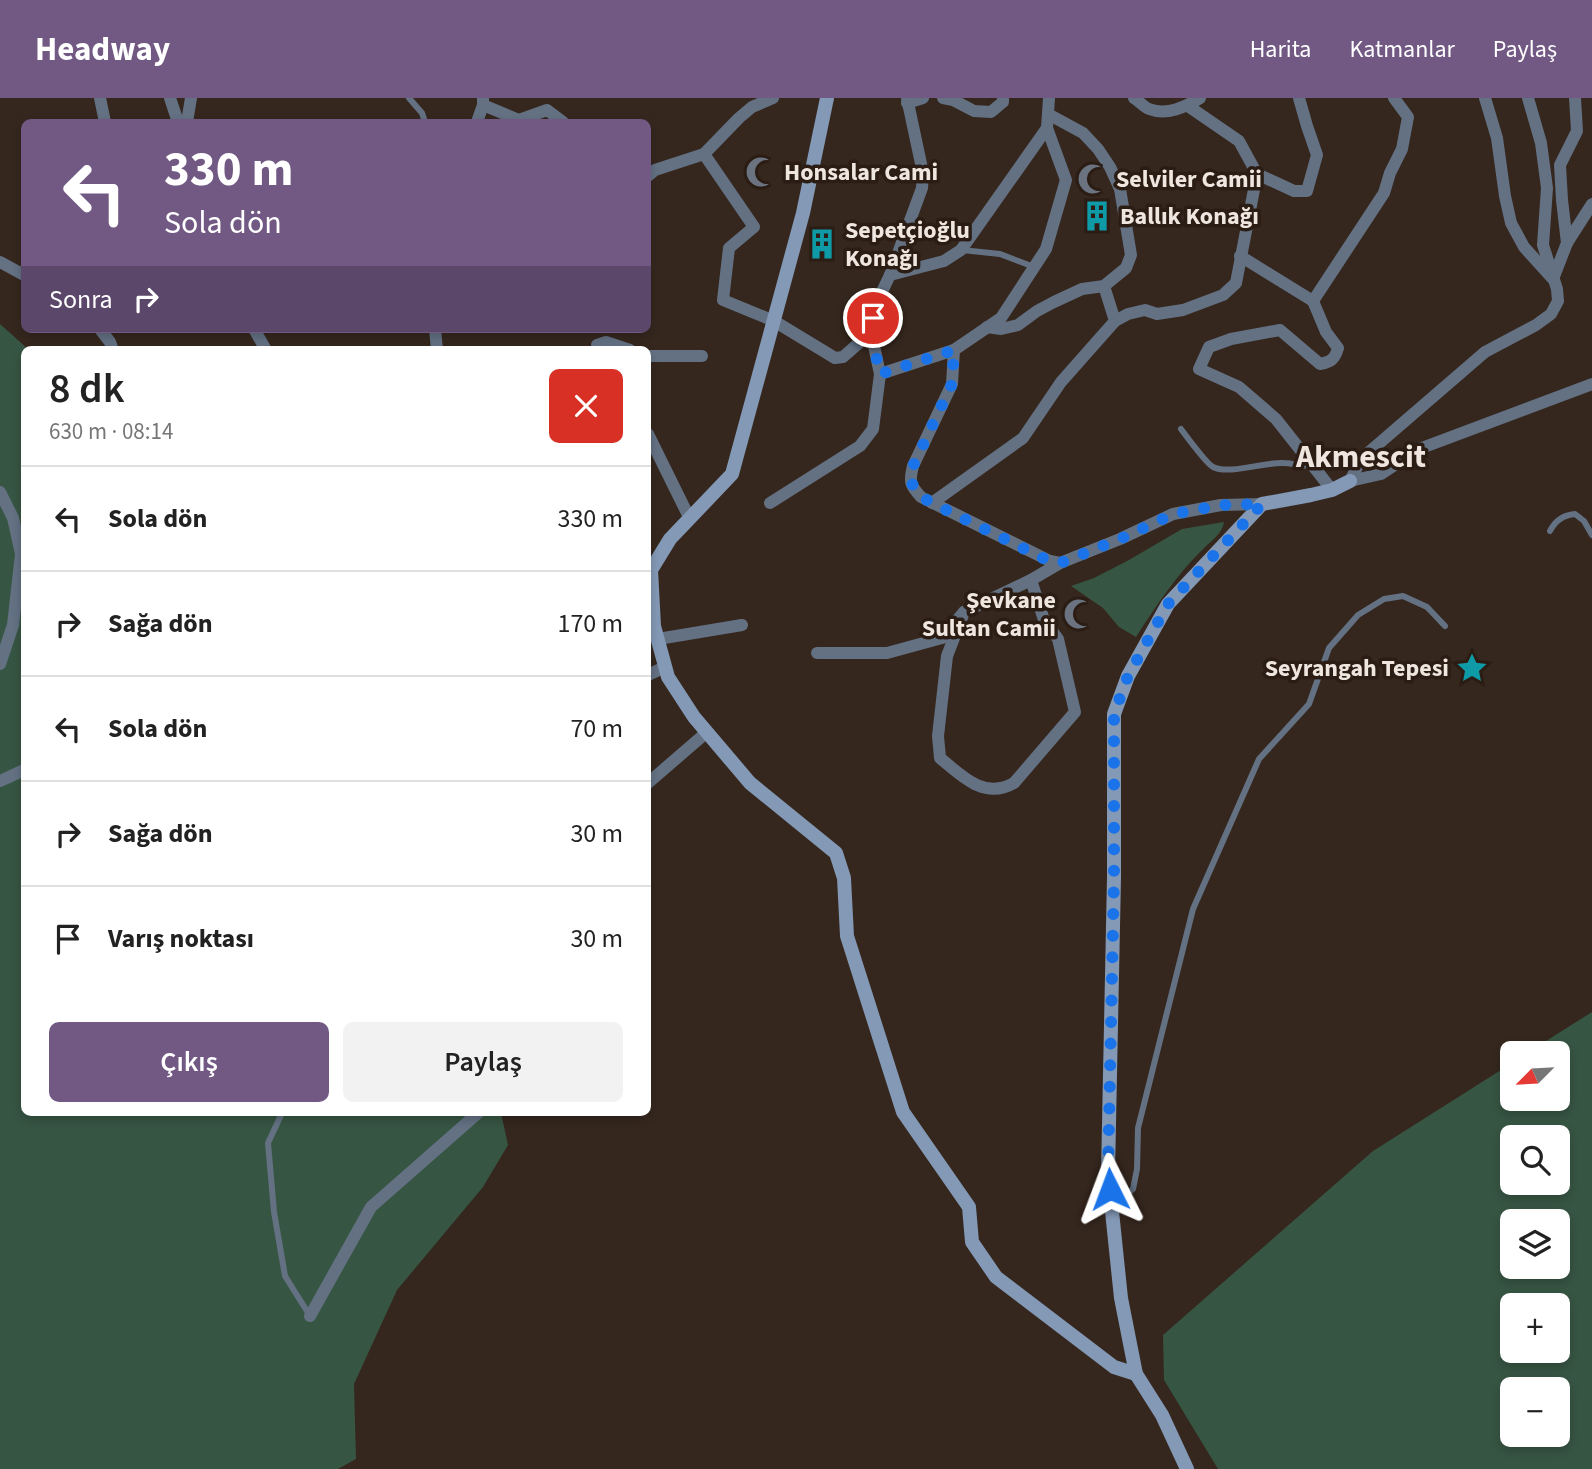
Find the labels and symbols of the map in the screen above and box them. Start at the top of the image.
mosque icon: Honsalar Cami [744,155,778,189]
place label: Honsalar Cami [784,155,938,190]
mosque icon: Selviler Camii [1076,162,1110,196]
place label: Selviler Camii [1116,162,1262,197]
building icon: Ballık Konağı [1080,199,1114,233]
place label: Ballık Konağı [1120,199,1259,234]
place label: Sepetçioğlu Konağı [845,213,970,276]
building icon: Sepetçioğlu Konağı [805,227,839,261]
pin [843,288,903,348]
district label: Akmescit [1295,434,1426,480]
place label: Şevkane Sultan Camii [922,583,1056,646]
mosque icon: Şevkane Sultan Camii [1062,597,1096,631]
place label: Seyrangah Tepesi [1265,651,1449,686]
place icon: Seyrangah Tepesi [1455,651,1489,685]
north arrow [1500,1041,1570,1111]
position arrow [1073,1152,1147,1226]

